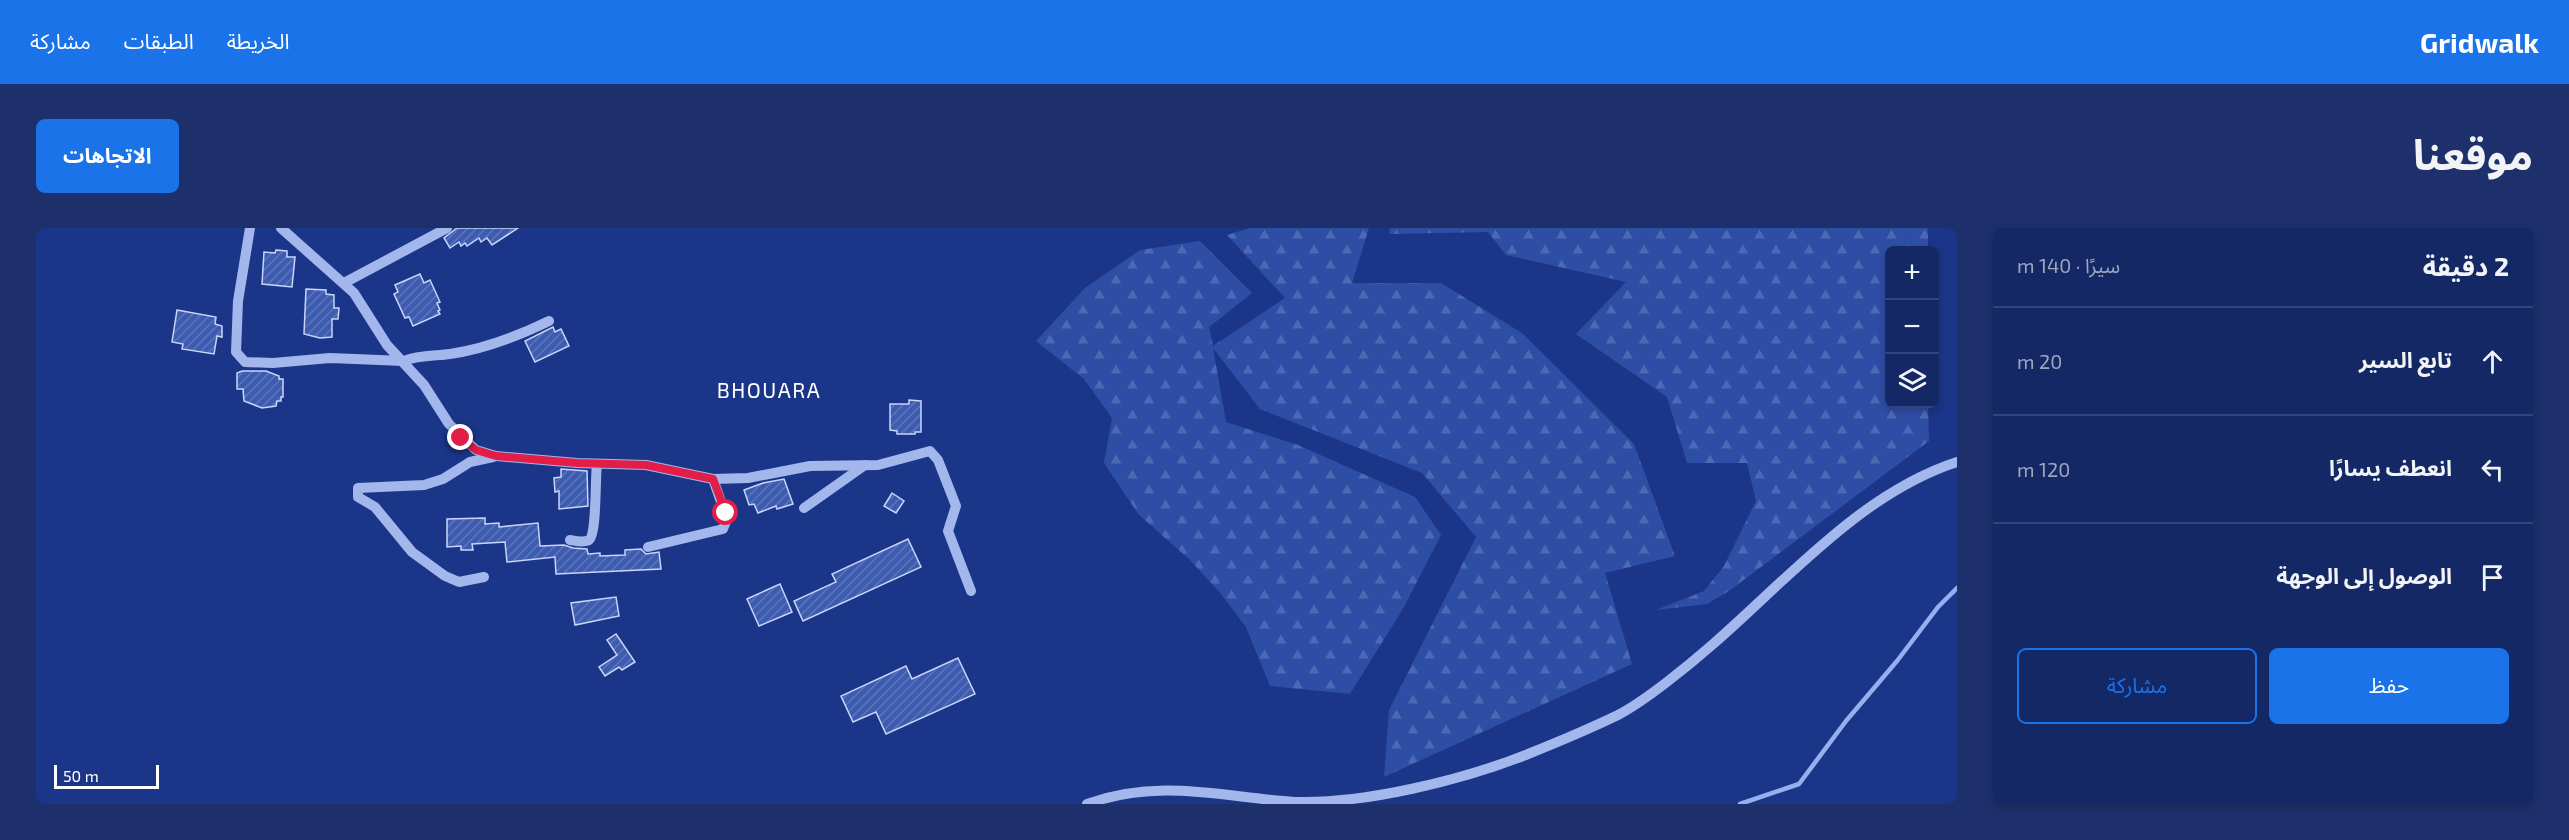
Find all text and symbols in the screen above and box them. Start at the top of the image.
text: Gridwalk [2420,25,2539,59]
text: مشاركة [30,28,91,53]
text: الطبقات [124,28,194,53]
text: الخريطة [227,28,290,53]
button: الاتجاهات [36,119,179,193]
text: موقعنا [2413,128,2533,178]
map controls [1885,246,1939,408]
button: + [1885,246,1939,300]
text: 2 دقيقة [2423,250,2509,281]
text: سيرًا · 140 m [2017,253,2120,277]
button: − [1885,300,1939,354]
icon: ahead [2476,345,2509,378]
text: تابع السير [2359,346,2452,372]
text: 20 m [2017,349,2062,373]
button: layers [1885,354,1939,408]
district label: BHOUARA [717,377,821,402]
route end [447,424,473,450]
icon: left [2476,453,2509,486]
text: انعطف يسارًا [2329,454,2452,480]
text: 120 m [2017,457,2070,481]
route start [712,499,738,525]
icon: arrive [2476,561,2509,594]
text: الوصول إلى الوجهة [2276,562,2452,588]
button: مشاركة [2017,648,2257,724]
button: حفظ [2269,648,2509,724]
scale bar [54,762,159,790]
text: 50 m [63,766,99,785]

